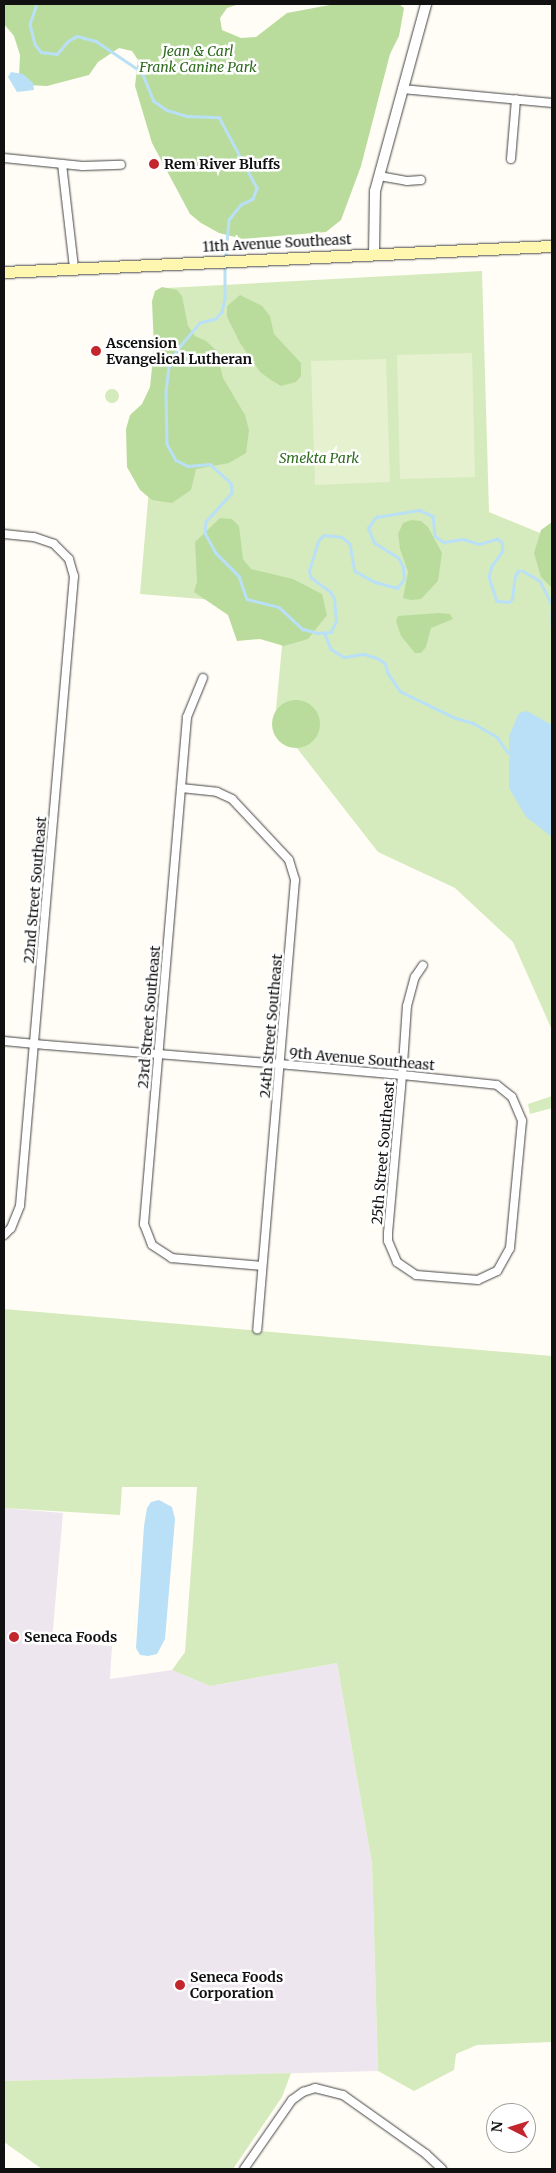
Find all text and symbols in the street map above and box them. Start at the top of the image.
park label: Jean & Carl Frank Canine Park [139,43,257,75]
place label: Rem River Bluffs [164,156,280,172]
marker: Rem River Bluffs [148,158,160,170]
street label: 11th Avenue Southeast [202,231,352,255]
place label: Ascension Evangelical Lutheran [106,335,252,368]
marker: Ascension Evangelical Lutheran [90,345,102,357]
park label: Smekta Park [279,450,359,466]
street label: 22nd Street Southeast [20,816,50,964]
street label: 23rd Street Southeast [134,945,164,1089]
street label: 24th Street Southeast [256,953,286,1099]
street label: 9th Avenue Southeast [289,1044,435,1074]
street label: 25th Street Southeast [368,1081,398,1225]
place label: Seneca Foods [24,1629,117,1645]
marker: Seneca Foods [8,1631,20,1643]
place label: Seneca Foods Corporation [190,1969,283,2001]
marker: Seneca Foods Corporation [174,1979,186,1991]
north arrow [486,2103,536,2153]
text: N [488,2120,507,2133]

